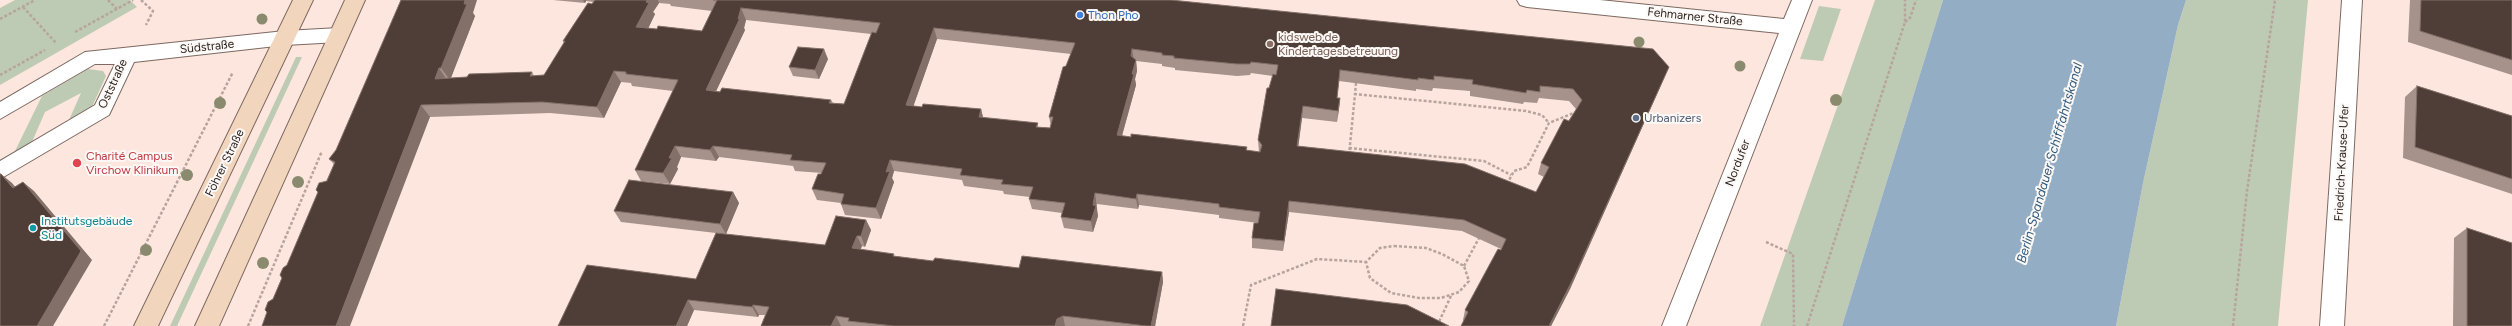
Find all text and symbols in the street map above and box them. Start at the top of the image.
street label: Fehmarner Straße [1647,5,1743,29]
place label: Thon Pho [1088,8,1139,22]
marker: Thon Pho [1075,10,1085,20]
place label: kidsweb.de Kindertagesbetreuung [1278,30,1398,58]
street label: Südstraße [179,37,235,57]
marker: kidsweb.de Kindertagesbetreuung [1265,39,1275,49]
street label: Oststraße [95,57,131,111]
water label: Berlin-Spandauer Schifffahrtskanal [2014,61,2086,265]
street label: Friedrich-Krause-Ufer [2332,104,2352,222]
place label: Urbanizers [1644,111,1701,125]
marker: Urbanizers [1631,113,1641,123]
street label: Föhrer Straße [202,127,248,199]
street label: Nordufer [1722,138,1754,188]
place label: Charité Campus Virchow Klinikum [86,149,178,177]
marker: Charité Campus Virchow Klinikum [71,157,83,169]
place label: Institutsgebäude Süd [41,214,132,242]
marker: Institutsgebäude Süd [28,223,38,233]

